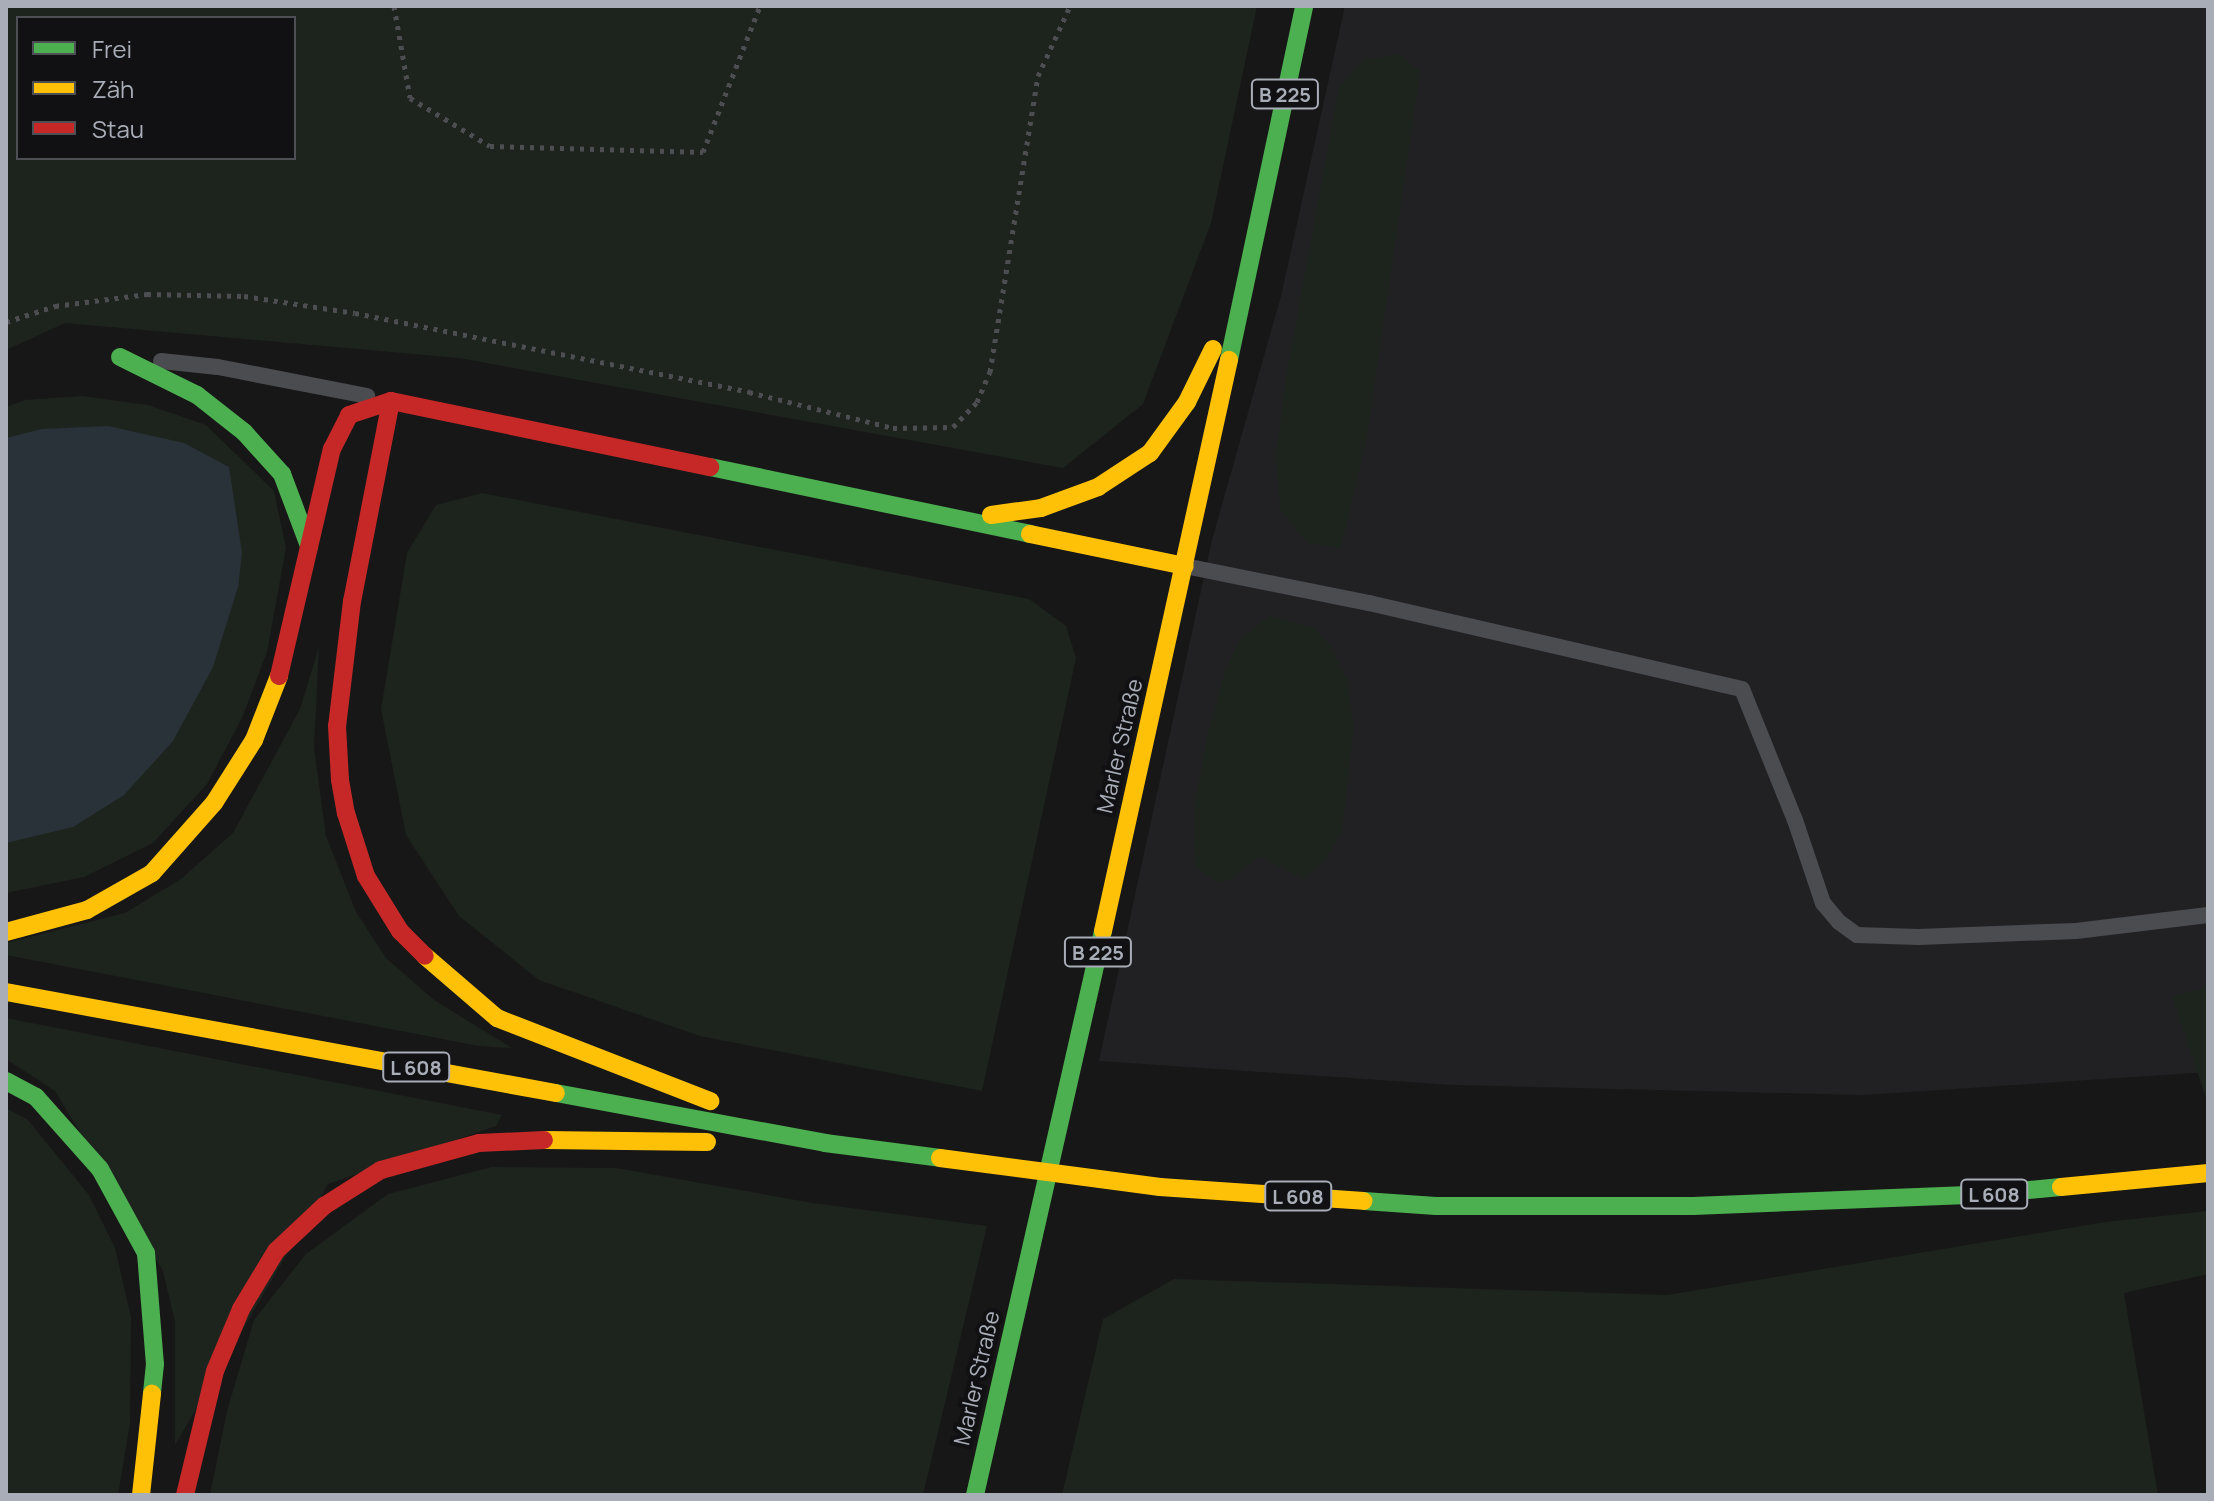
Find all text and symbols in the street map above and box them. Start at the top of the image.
legend [16,16,296,160]
text: Frei [92,32,132,65]
text: Zäh [92,72,134,105]
road number: B 225 [1249,78,1321,110]
text: Stau [92,112,144,145]
street label: Marler Straße [1092,676,1148,816]
road number: B 225 [1062,936,1134,968]
road number: L 608 [380,1051,452,1083]
road number: L 608 [1958,1178,2030,1210]
road number: L 608 [1262,1180,1334,1212]
street label: Marler Straße [949,1308,1005,1448]

